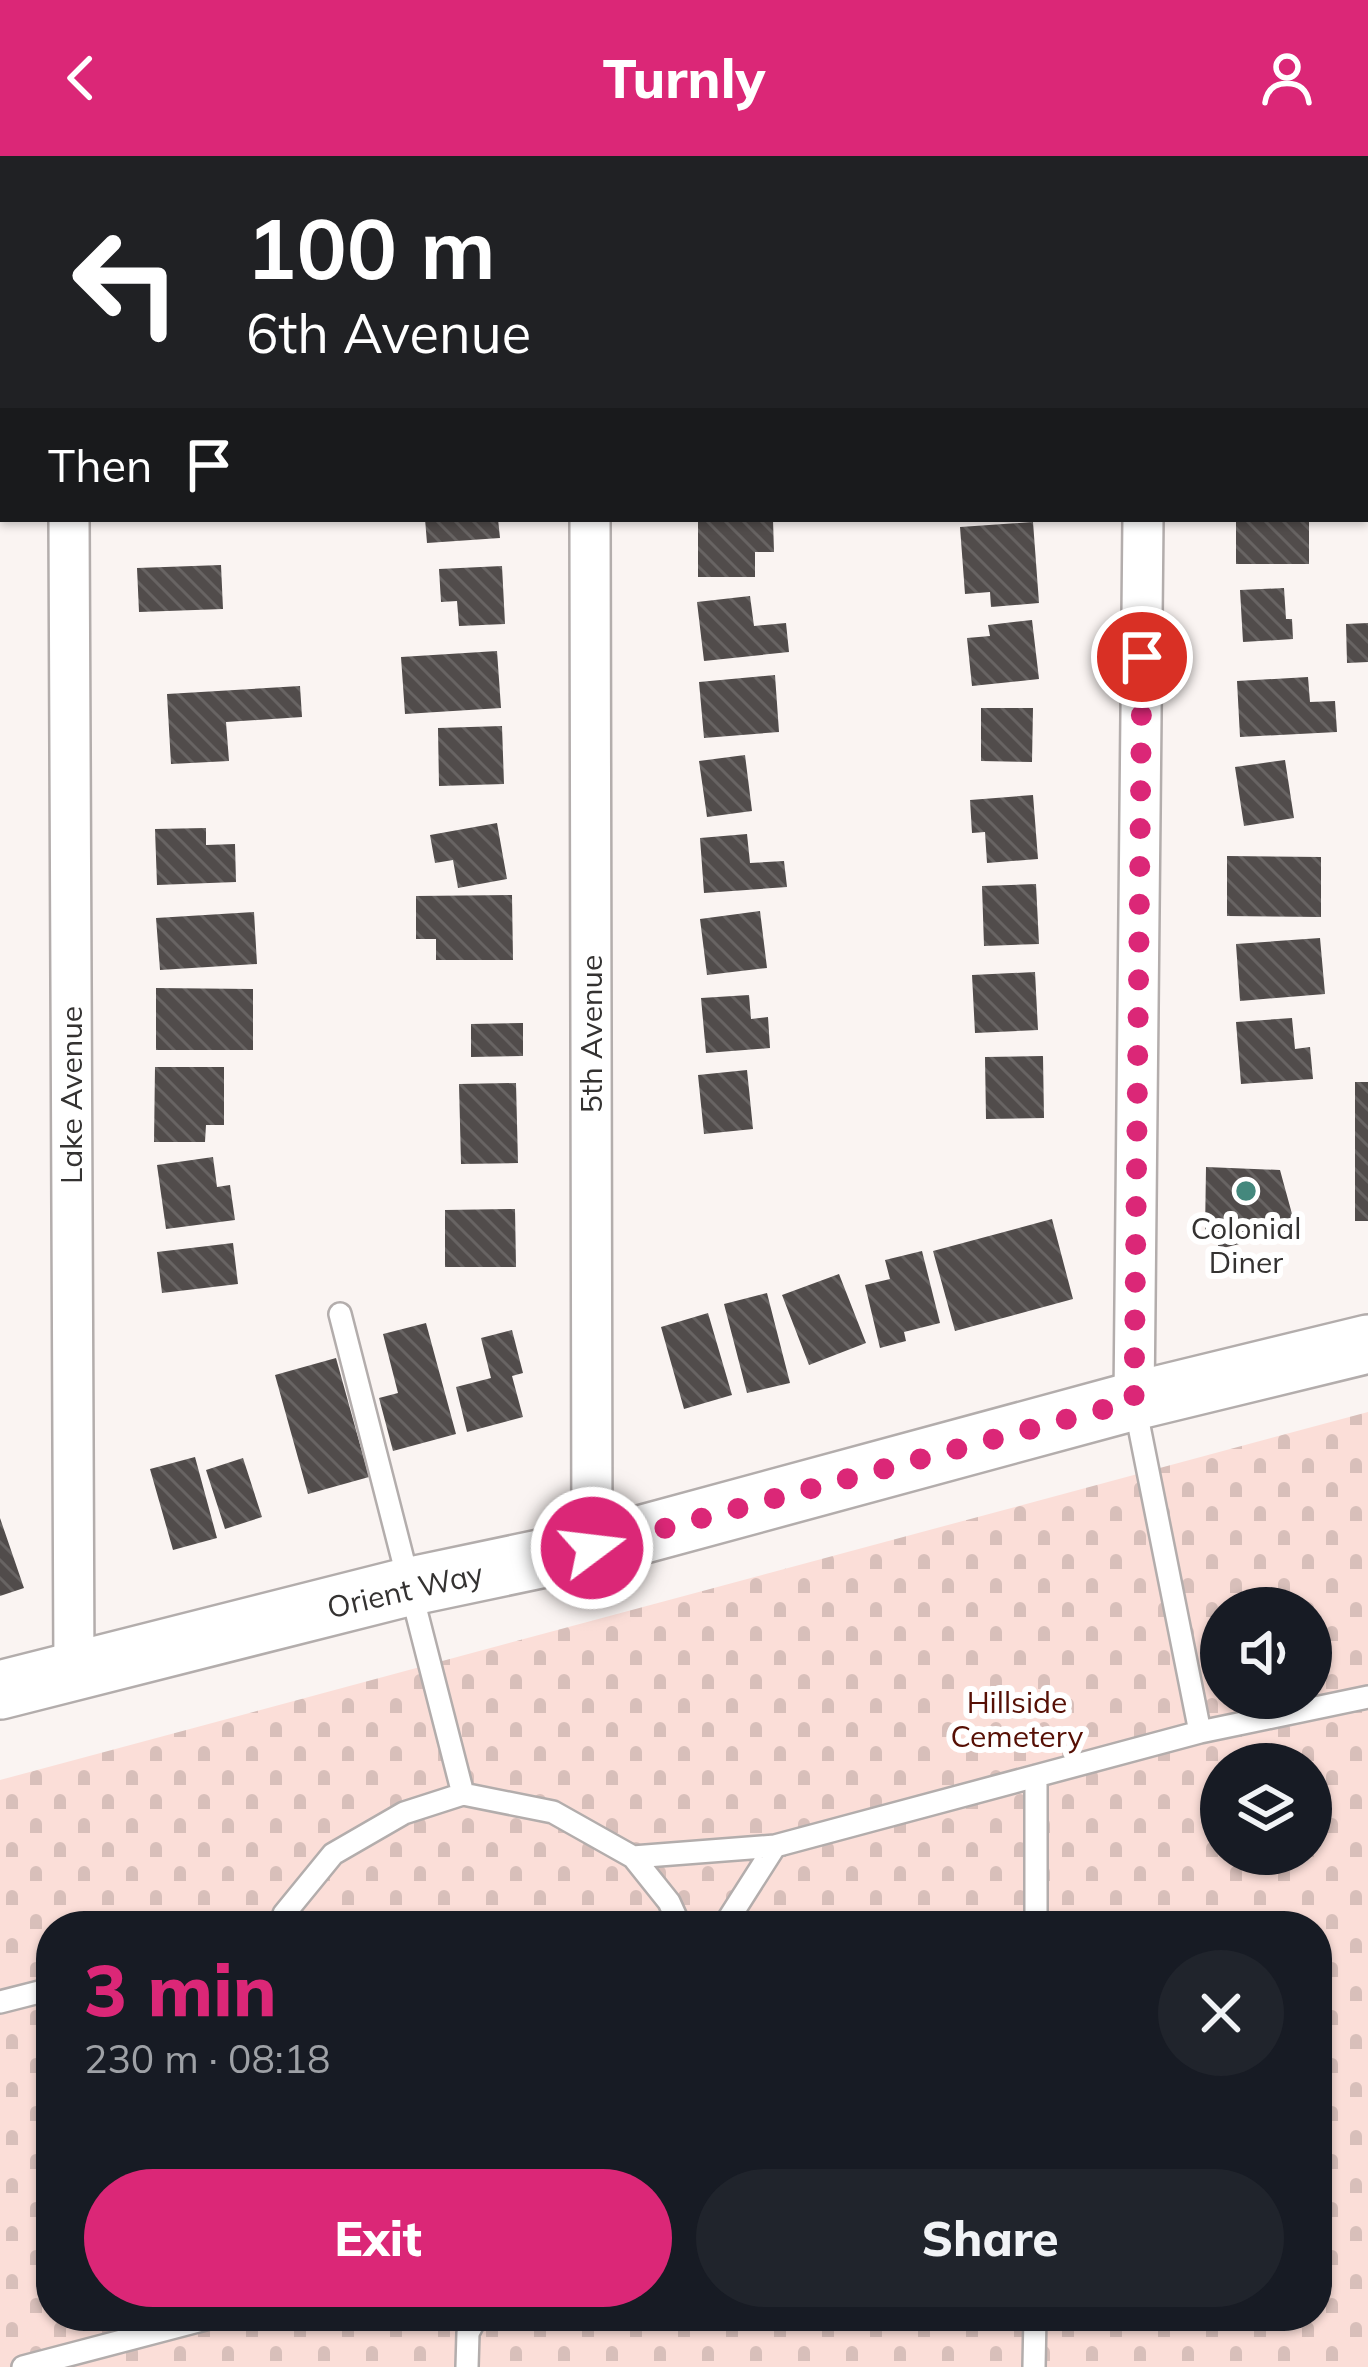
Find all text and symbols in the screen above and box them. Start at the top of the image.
text: Turnly [603,44,765,112]
icon: back [48,45,114,111]
icon: person [1254,45,1320,111]
text: 100 m [246,195,496,300]
icon: left [48,204,204,360]
text: 6th Avenue [246,299,531,367]
icon: arrive [176,432,242,498]
text: Then [48,437,152,493]
pin [1091,606,1193,708]
icon: arrive [1109,624,1175,690]
street label: 5th Avenue [572,955,610,1113]
street label: Lake Avenue [52,1006,90,1184]
marker: Colonial Diner [1233,1178,1259,1204]
place label: Colonial Diner [1191,1209,1301,1281]
position arrow [529,1485,655,1611]
street label: Orient Way [323,1554,487,1626]
map controls [1200,1587,1332,1875]
button: sound [1200,1587,1332,1719]
park label: Hillside Cemetery [951,1683,1083,1755]
button: layers [1200,1743,1332,1875]
text: 3 min [84,1944,277,2034]
button: close [1158,1950,1284,2076]
text: 230 m · 08:18 [84,2034,330,2083]
button: Exit [84,2169,672,2307]
button: Share [696,2169,1284,2307]

